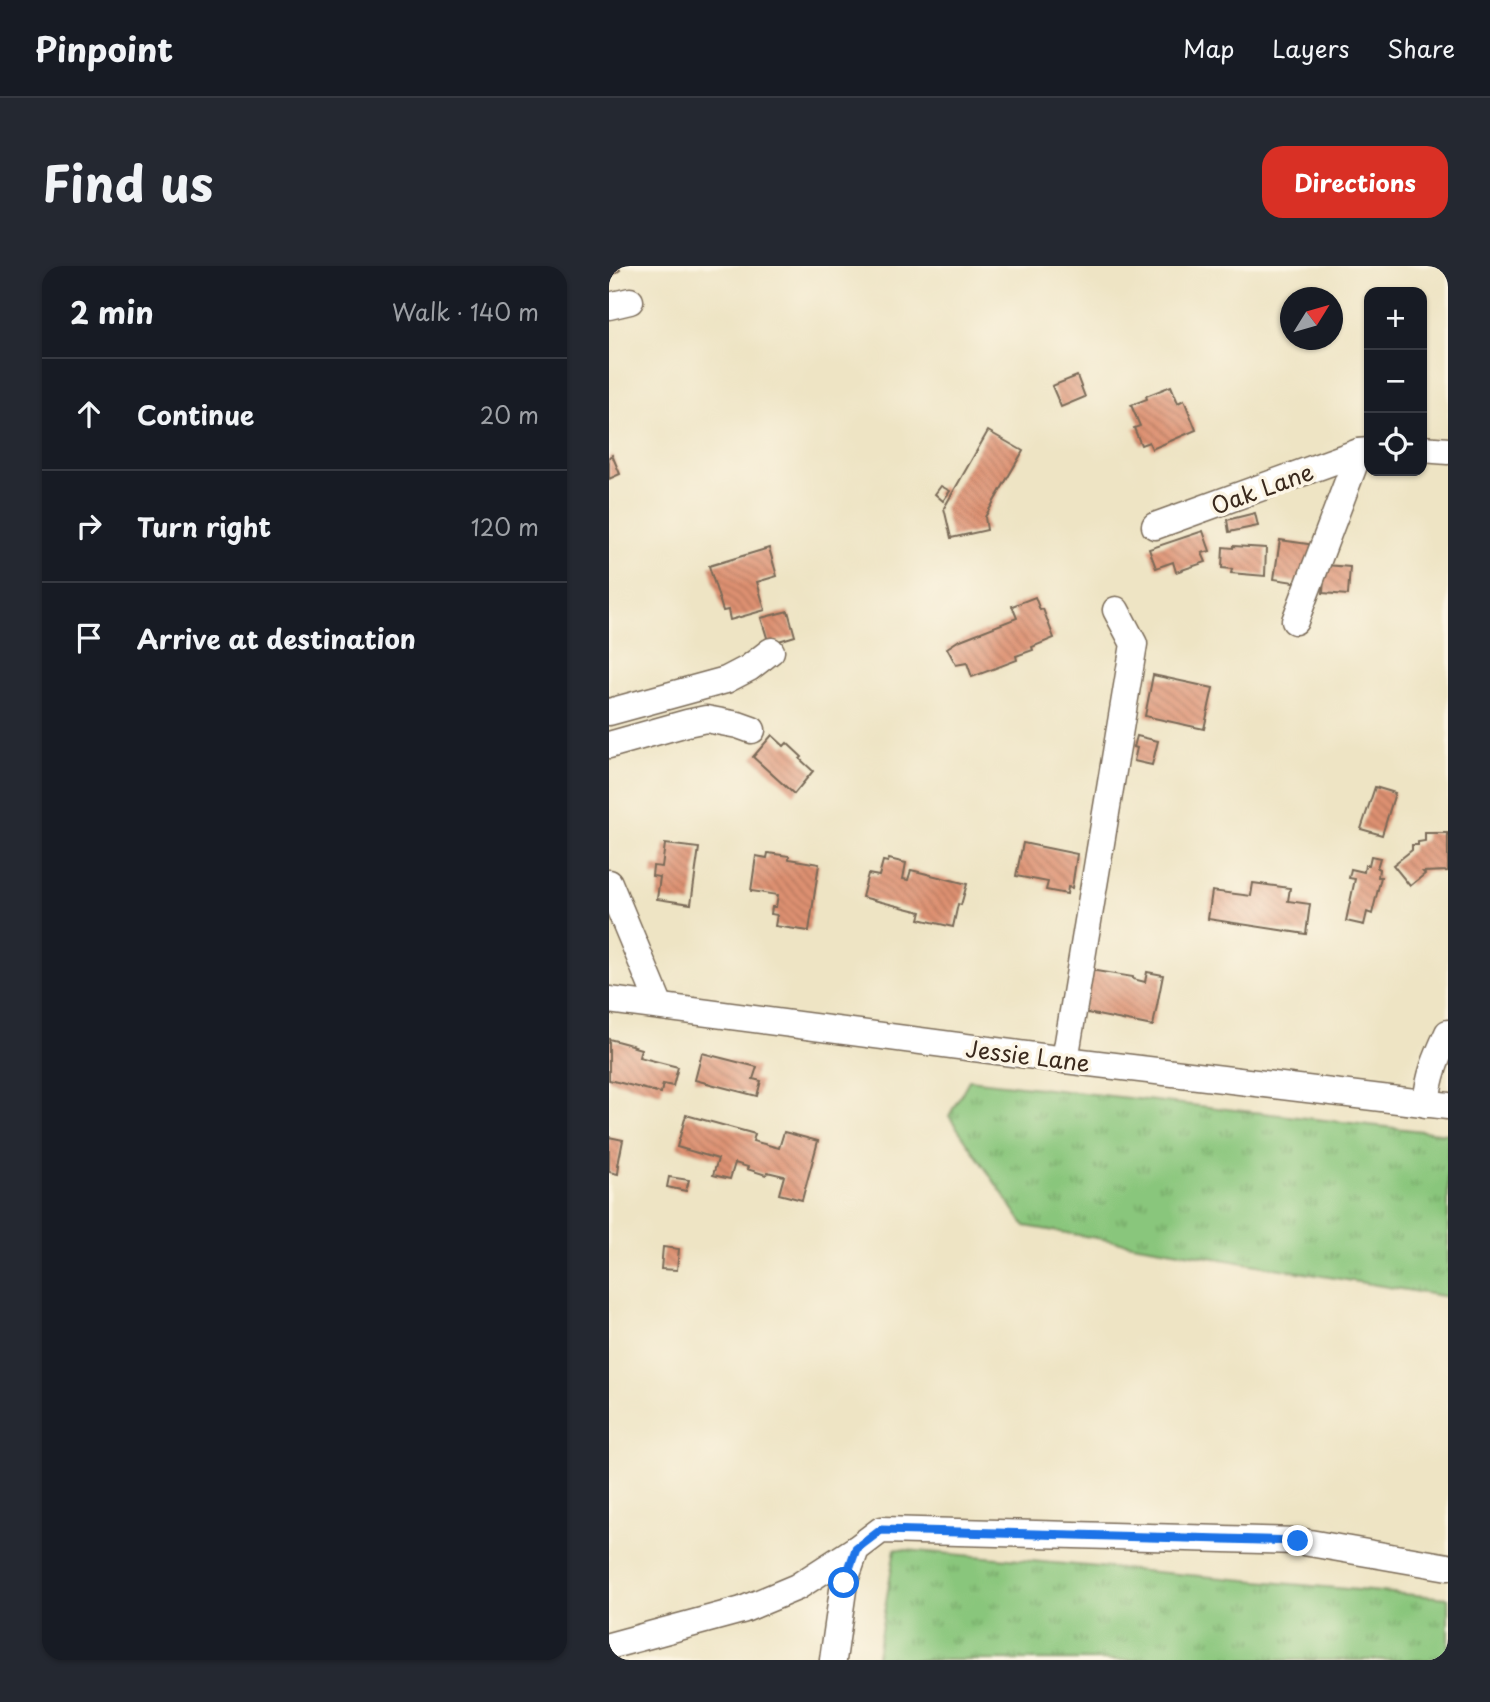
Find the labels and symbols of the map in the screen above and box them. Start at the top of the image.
north arrow [1280,287,1343,350]
street label: Oak Lane [1206,453,1318,523]
street label: Jessie Lane [964,1030,1092,1080]
route end [1282,1525,1313,1556]
route start [828,1567,859,1598]

